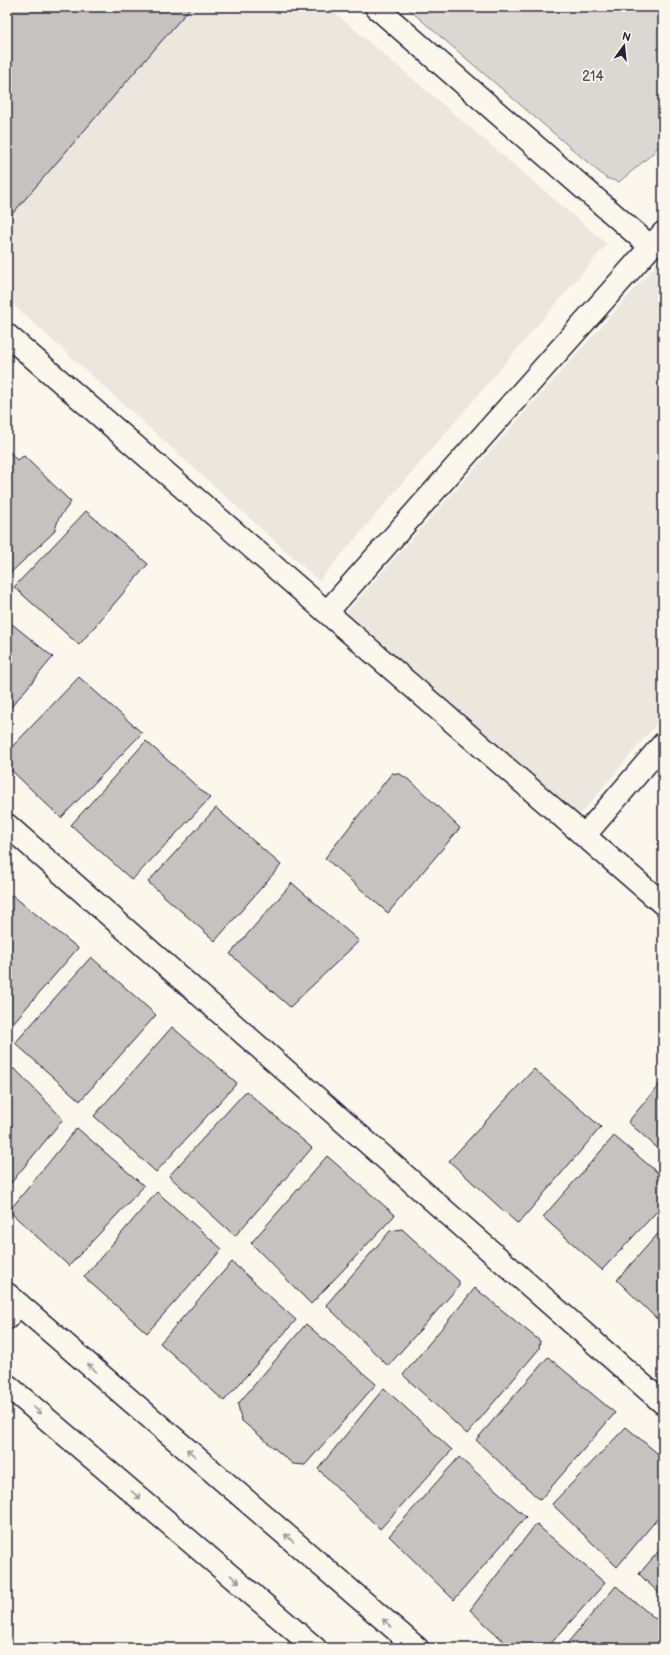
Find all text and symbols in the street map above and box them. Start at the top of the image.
north arrow [604,26,644,66]
text: N [621,29,632,44]
park label: 214 [582,68,604,85]
one-way arrow [87,1363,98,1372]
one-way arrow [31,1406,42,1415]
one-way arrow [185,1448,196,1457]
one-way arrow [130,1490,141,1499]
one-way arrow [284,1533,294,1542]
one-way arrow [229,1574,239,1583]
one-way arrow [382,1618,393,1627]

